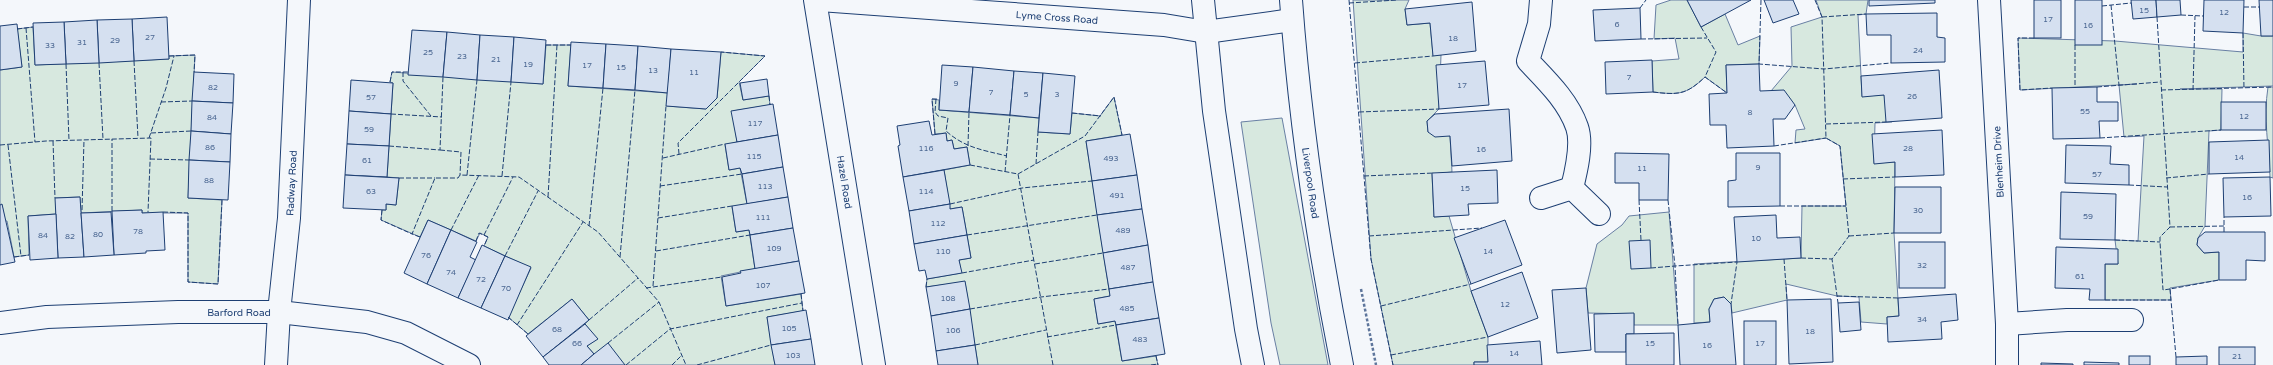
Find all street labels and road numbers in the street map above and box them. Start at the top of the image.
street label: Lyme Cross Road [1015,9,1099,27]
street label: Blenheim Drive [1991,125,2007,198]
street label: Liverpool Road [1299,147,1321,219]
street label: Radway Road [284,150,300,216]
street label: Hazel Road [834,155,854,210]
street label: Barford Road [207,307,271,319]

